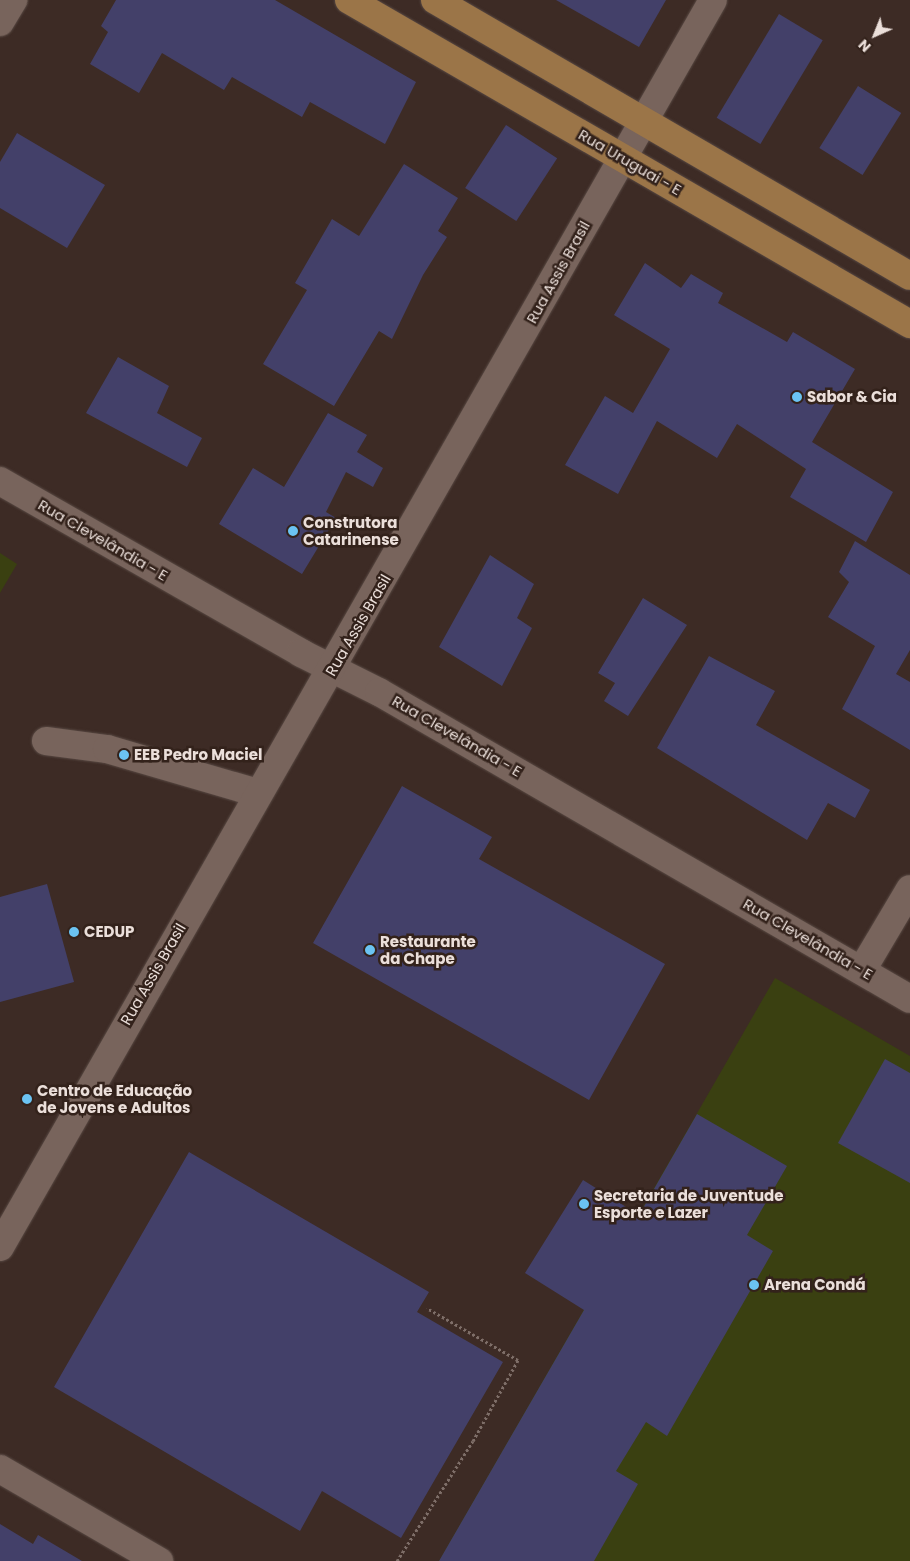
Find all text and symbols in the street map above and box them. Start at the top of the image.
north arrow [850,10,900,60]
text: N [854,35,875,57]
street label: Rua Uruguai - E [575,125,685,199]
street label: Rua Assis Brasil [522,218,594,326]
place label: Sabor & Cia [807,388,897,406]
marker: Sabor & Cia [791,391,803,403]
street label: Rua Clevelândia - E [35,496,171,584]
place label: Construtora Catarinense [303,513,399,548]
marker: Construtora Catarinense [287,525,299,537]
street label: Rua Assis Brasil [322,571,394,679]
street label: Rua Clevelândia - E [389,692,525,780]
place label: EEB Pedro Maciel [134,746,262,764]
marker: EEB Pedro Maciel [118,749,130,761]
street label: Rua Clevelândia - E [740,895,876,983]
street label: Rua Assis Brasil [117,920,189,1028]
place label: CEDUP [84,923,134,941]
marker: CEDUP [68,926,80,938]
place label: Restaurante da Chape [380,932,476,967]
marker: Restaurante da Chape [364,944,376,956]
place label: Centro de Educação de Jovens e Adultos [37,1081,192,1116]
marker: Centro de Educação de Jovens e Adultos [21,1093,33,1105]
place label: Secretaria de Juventude Esporte e Lazer [594,1186,783,1221]
marker: Secretaria de Juventude Esporte e Lazer [578,1198,590,1210]
place label: Arena Condá [764,1276,866,1294]
marker: Arena Condá [748,1279,760,1291]

